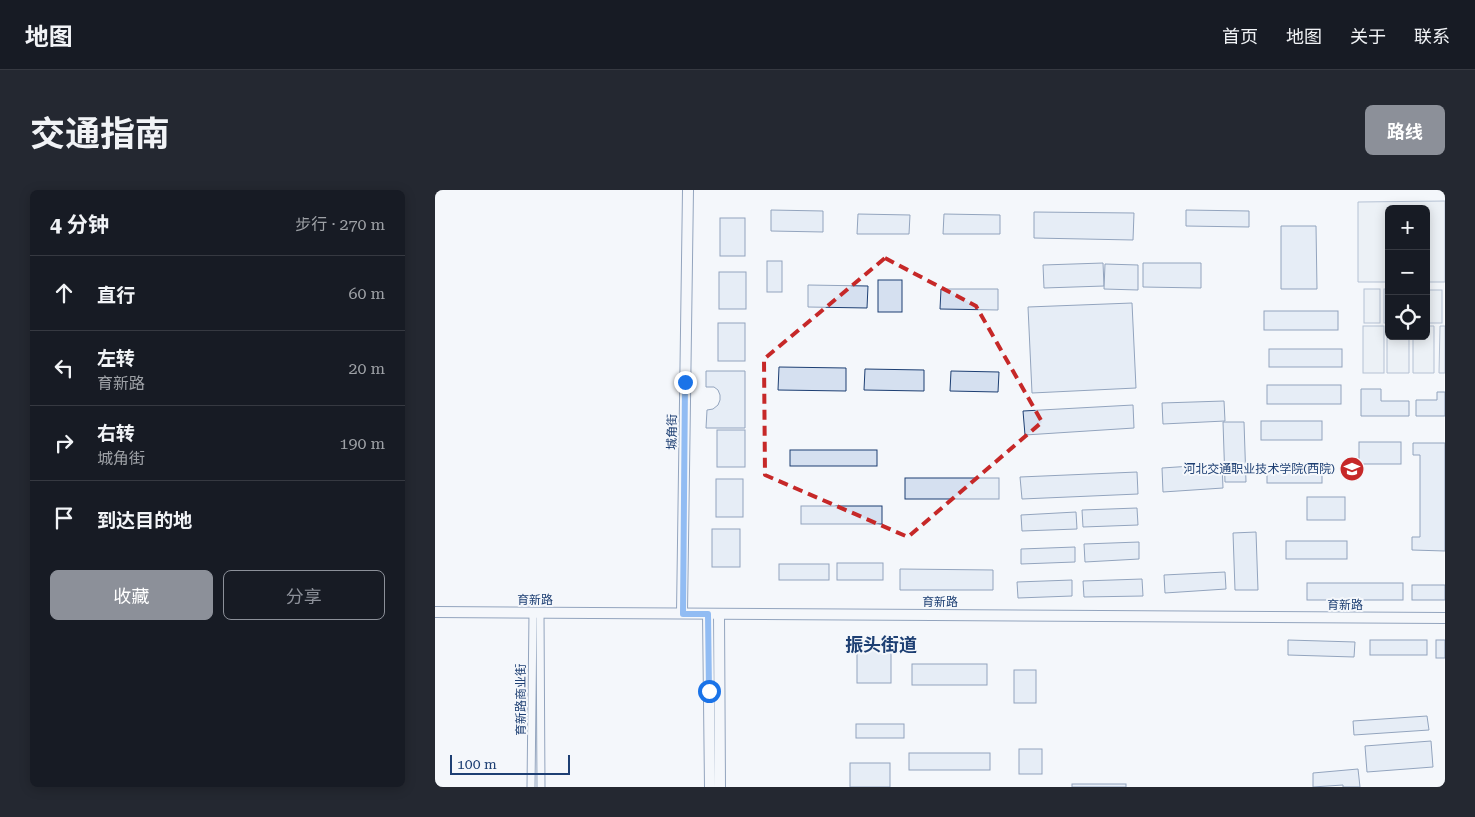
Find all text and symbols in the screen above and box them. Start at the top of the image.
text: 地图 [25,23,73,51]
text: 首页 [1222,26,1258,47]
text: 地图 [1286,26,1322,47]
text: 关于 [1350,26,1386,47]
text: 联系 [1414,26,1450,47]
button: 路线 [1365,105,1445,155]
text: 交通指南 [30,114,170,155]
map controls [1385,205,1430,340]
button: + [1385,205,1430,250]
text: 4 分钟 [50,213,109,237]
text: 步行 · 270 m [295,215,385,234]
button: − [1385,250,1430,295]
icon: ahead [50,279,78,307]
text: 直行 [97,284,135,307]
text: 60 m [348,284,385,303]
button: locate [1385,295,1430,340]
text: 左转 [97,347,135,370]
icon: left [50,354,78,382]
text: 20 m [348,359,385,378]
route end [674,371,697,394]
text: 育新路 [97,374,145,393]
street label: 城角街 [665,414,679,450]
text: 右转 [97,422,135,445]
icon: right [50,429,78,457]
text: 190 m [339,434,385,453]
text: 城角街 [97,449,145,468]
school or university icon: 河北交通职业技术学院(西院) [1339,456,1365,482]
place label: 河北交通职业技术学院(西院) [1183,462,1335,476]
icon: arrive [50,504,78,532]
text: 到达目的地 [97,509,192,532]
button: 收藏 [50,570,213,620]
button: 分享 [223,570,385,620]
street label: 育新路 [517,593,553,607]
street label: 育新路 [922,595,958,609]
street label: 育新路 [1327,598,1363,612]
district label: 振头街道 [845,634,917,655]
street label: 育新路商业街 [514,664,528,736]
route start [698,680,721,703]
scale bar [450,752,570,775]
text: 100 m [457,756,497,772]

